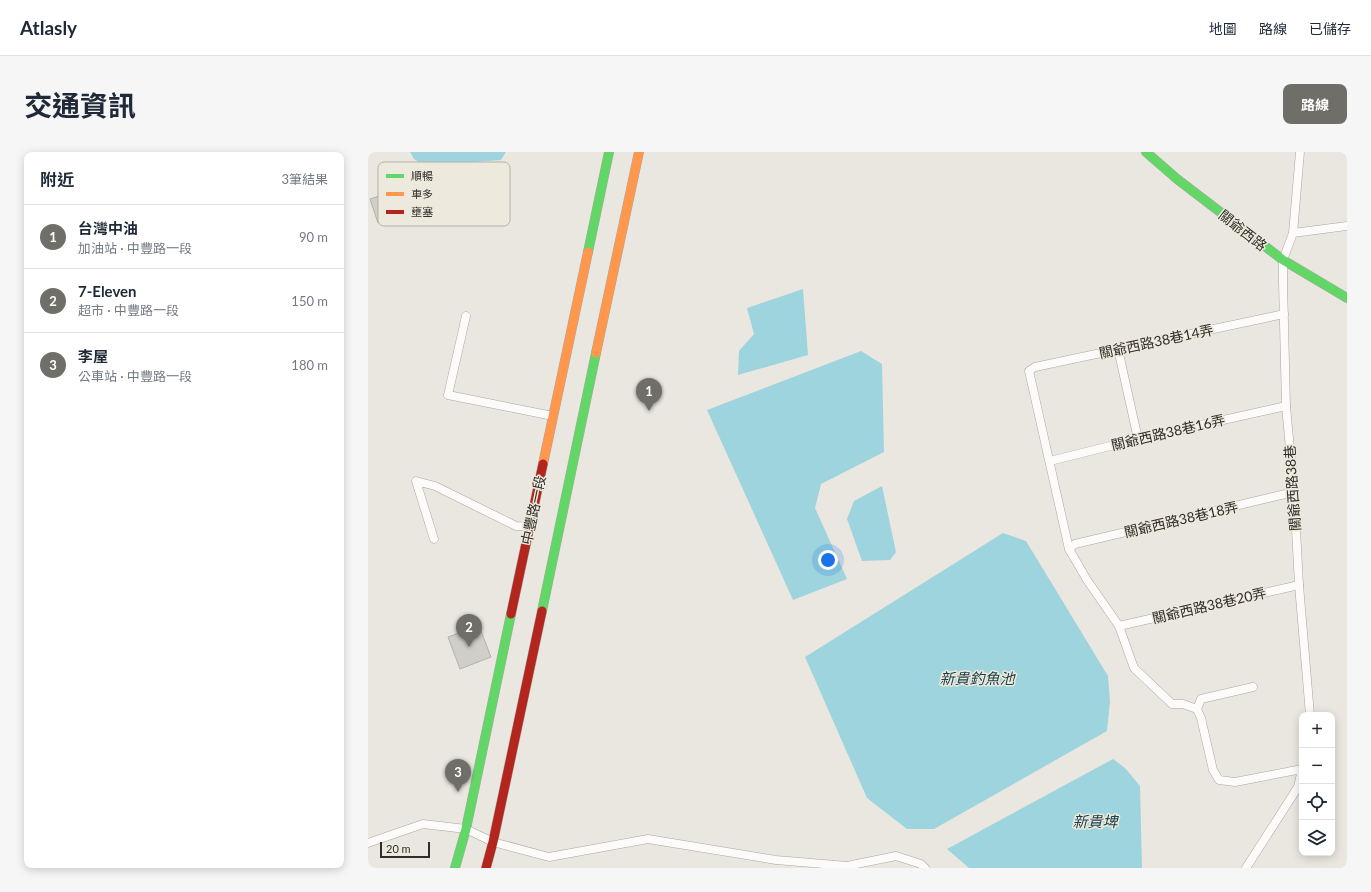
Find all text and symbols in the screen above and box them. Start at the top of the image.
text: Atlasly [20,16,77,39]
text: 地圖 [1209,20,1237,37]
text: 路線 [1259,20,1287,37]
text: 已儲存 [1309,20,1351,37]
button: 路線 [1283,84,1347,124]
text: 交通資訊 [24,88,136,122]
legend [378,162,510,226]
text: 附近 [40,169,74,190]
text: 順暢 [411,169,433,182]
text: 3筆結果 [281,171,328,187]
text: 車多 [411,187,433,200]
text: 壅塞 [411,205,433,218]
street label: 關爺西路 [1216,206,1270,254]
text: 台灣中油 [78,219,138,237]
text: 1 [49,229,57,245]
text: 90 m [299,229,328,245]
text: 加油站 · 中豐路一段 [78,240,192,256]
text: 7-Eleven [78,282,137,300]
text: 2 [49,293,57,309]
text: 150 m [291,293,328,309]
text: 超市 · 中豐路一段 [78,302,179,318]
street label: 關爺西路38巷14弄 [1097,321,1215,361]
text: 李屋 [78,347,108,365]
text: 3 [49,357,57,373]
text: 180 m [291,357,328,373]
text: 公車站 · 中豐路一段 [78,368,192,384]
pin: 1 [636,378,662,411]
street label: 關爺西路38巷16弄 [1109,411,1227,453]
street label: 關爺西路38巷 [1281,444,1303,532]
street label: 中豐路一段 [517,474,549,546]
street label: 關爺西路38巷18弄 [1122,498,1240,540]
your location [818,550,838,570]
street label: 關爺西路38巷20弄 [1150,584,1268,626]
pin: 2 [456,614,482,647]
water label: 新貴釣魚池 [939,669,1016,687]
map controls [1299,712,1335,856]
button: + [1299,712,1335,748]
button: − [1299,748,1335,784]
pin: 3 [445,759,471,792]
button: locate [1299,784,1335,820]
water label: 新貴埤 [1072,812,1119,830]
button: layers [1299,820,1335,856]
scale bar [380,840,430,859]
text: 20 m [386,842,411,855]

